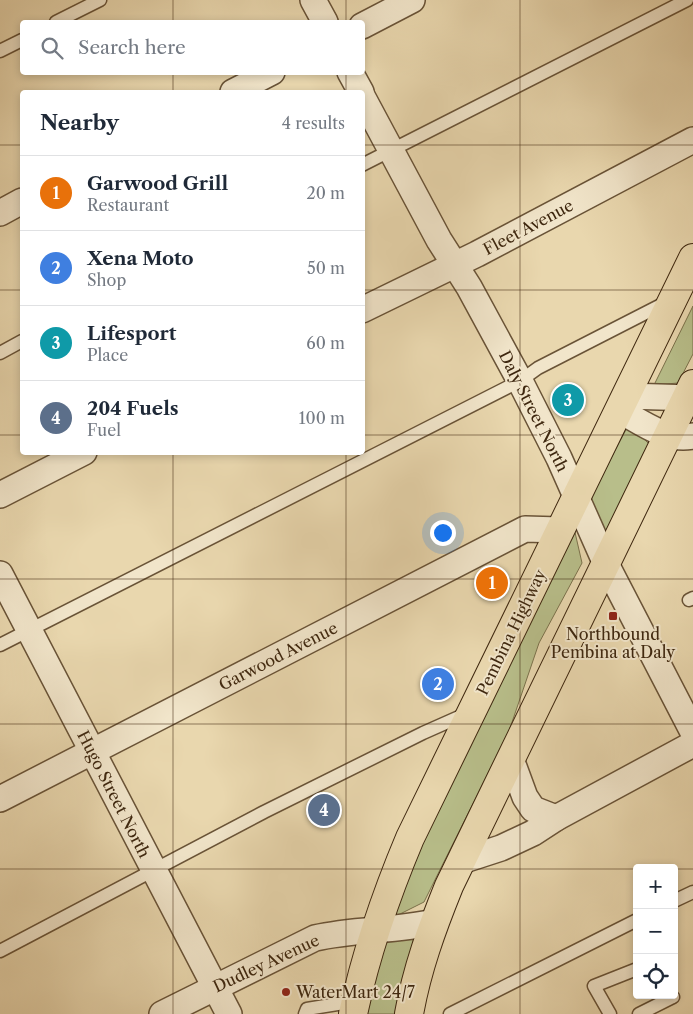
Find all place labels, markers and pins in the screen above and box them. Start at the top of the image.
pin: 3 [552,381,584,419]
pin: 1 [476,564,508,602]
marker: Northbound Pembina at Daly [607,610,619,622]
place label: Northbound Pembina at Daly [551,624,676,662]
pin: 2 [422,665,454,703]
pin: 4 [308,791,340,829]
place label: WaterMart 24/7 [295,982,415,1002]
marker: WaterMart 24/7 [280,986,292,998]

